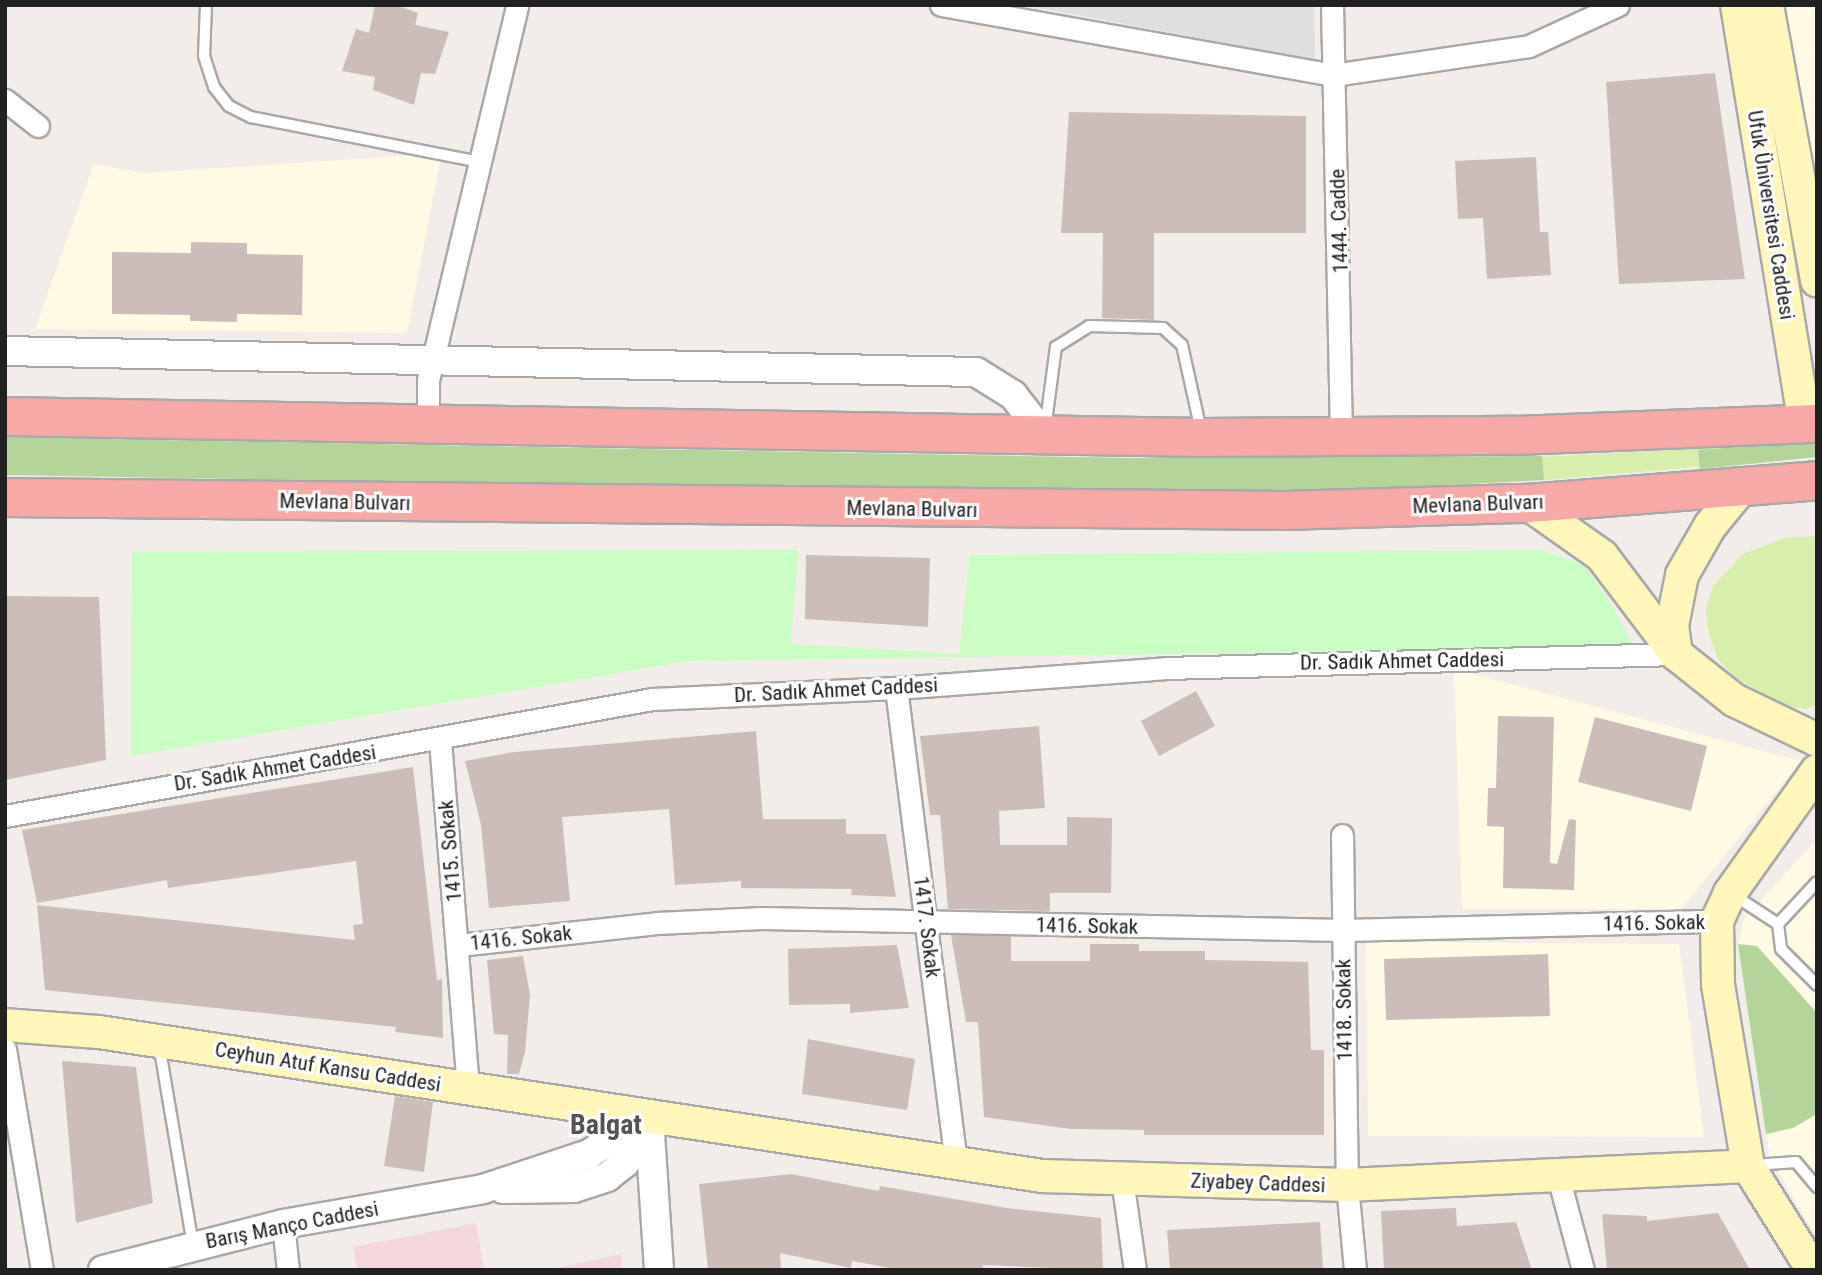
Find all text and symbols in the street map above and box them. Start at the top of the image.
street label: Ufuk Üniversitesi Caddesi [1742,109,1800,321]
street label: 1444. Cadde [1325,168,1353,274]
street label: Mevlana Bulvarı [279,488,411,516]
street label: Mevlana Bulvarı [1412,489,1544,519]
street label: Mevlana Bulvarı [846,495,978,523]
street label: Dr. Sadık Ahmet Caddesi [1300,647,1504,675]
street label: Dr. Sadık Ahmet Caddesi [733,672,939,708]
street label: Dr. Sadık Ahmet Caddesi [172,740,378,796]
street label: 1415. Sokak [433,799,467,903]
street label: 1417. Sokak [908,875,946,979]
street label: 1416. Sokak [1603,910,1705,936]
street label: 1416. Sokak [1036,913,1138,939]
street label: 1416. Sokak [469,920,573,956]
street label: 1418. Sokak [1331,959,1357,1061]
street label: Ceyhun Atuf Kansu Caddesi [213,1037,443,1097]
district label: Balgat [570,1108,642,1142]
street label: Ziyabey Caddesi [1190,1168,1326,1198]
street label: Barış Manço Caddesi [203,1196,381,1254]

